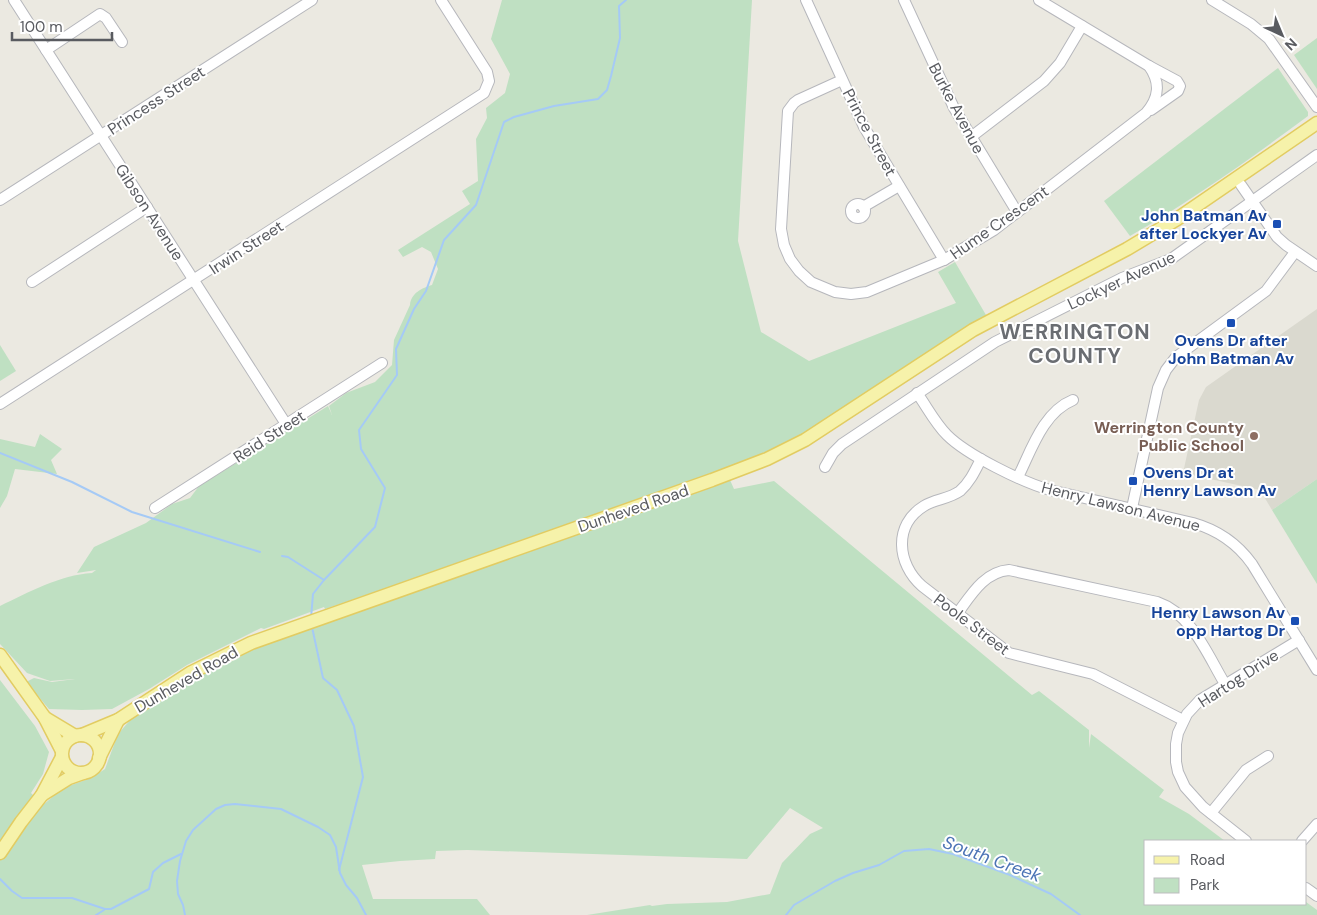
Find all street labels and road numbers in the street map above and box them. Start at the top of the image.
street label: Burke Avenue [924,59,989,157]
street label: Princess Street [104,61,209,140]
street label: Prince Street [838,85,901,180]
street label: Gibson Avenue [110,160,189,265]
street label: Hume Crescent [946,181,1053,264]
street label: Irwin Street [205,216,287,279]
street label: Lockyer Avenue [1064,246,1178,315]
street label: Reid Street [229,405,309,467]
street label: Henry Lawson Avenue [1039,477,1202,536]
street label: Dunheved Road [575,480,691,537]
street label: Poole Street [929,589,1014,660]
street label: Dunheved Road [131,641,242,718]
street label: Hartog Drive [1194,645,1282,712]

